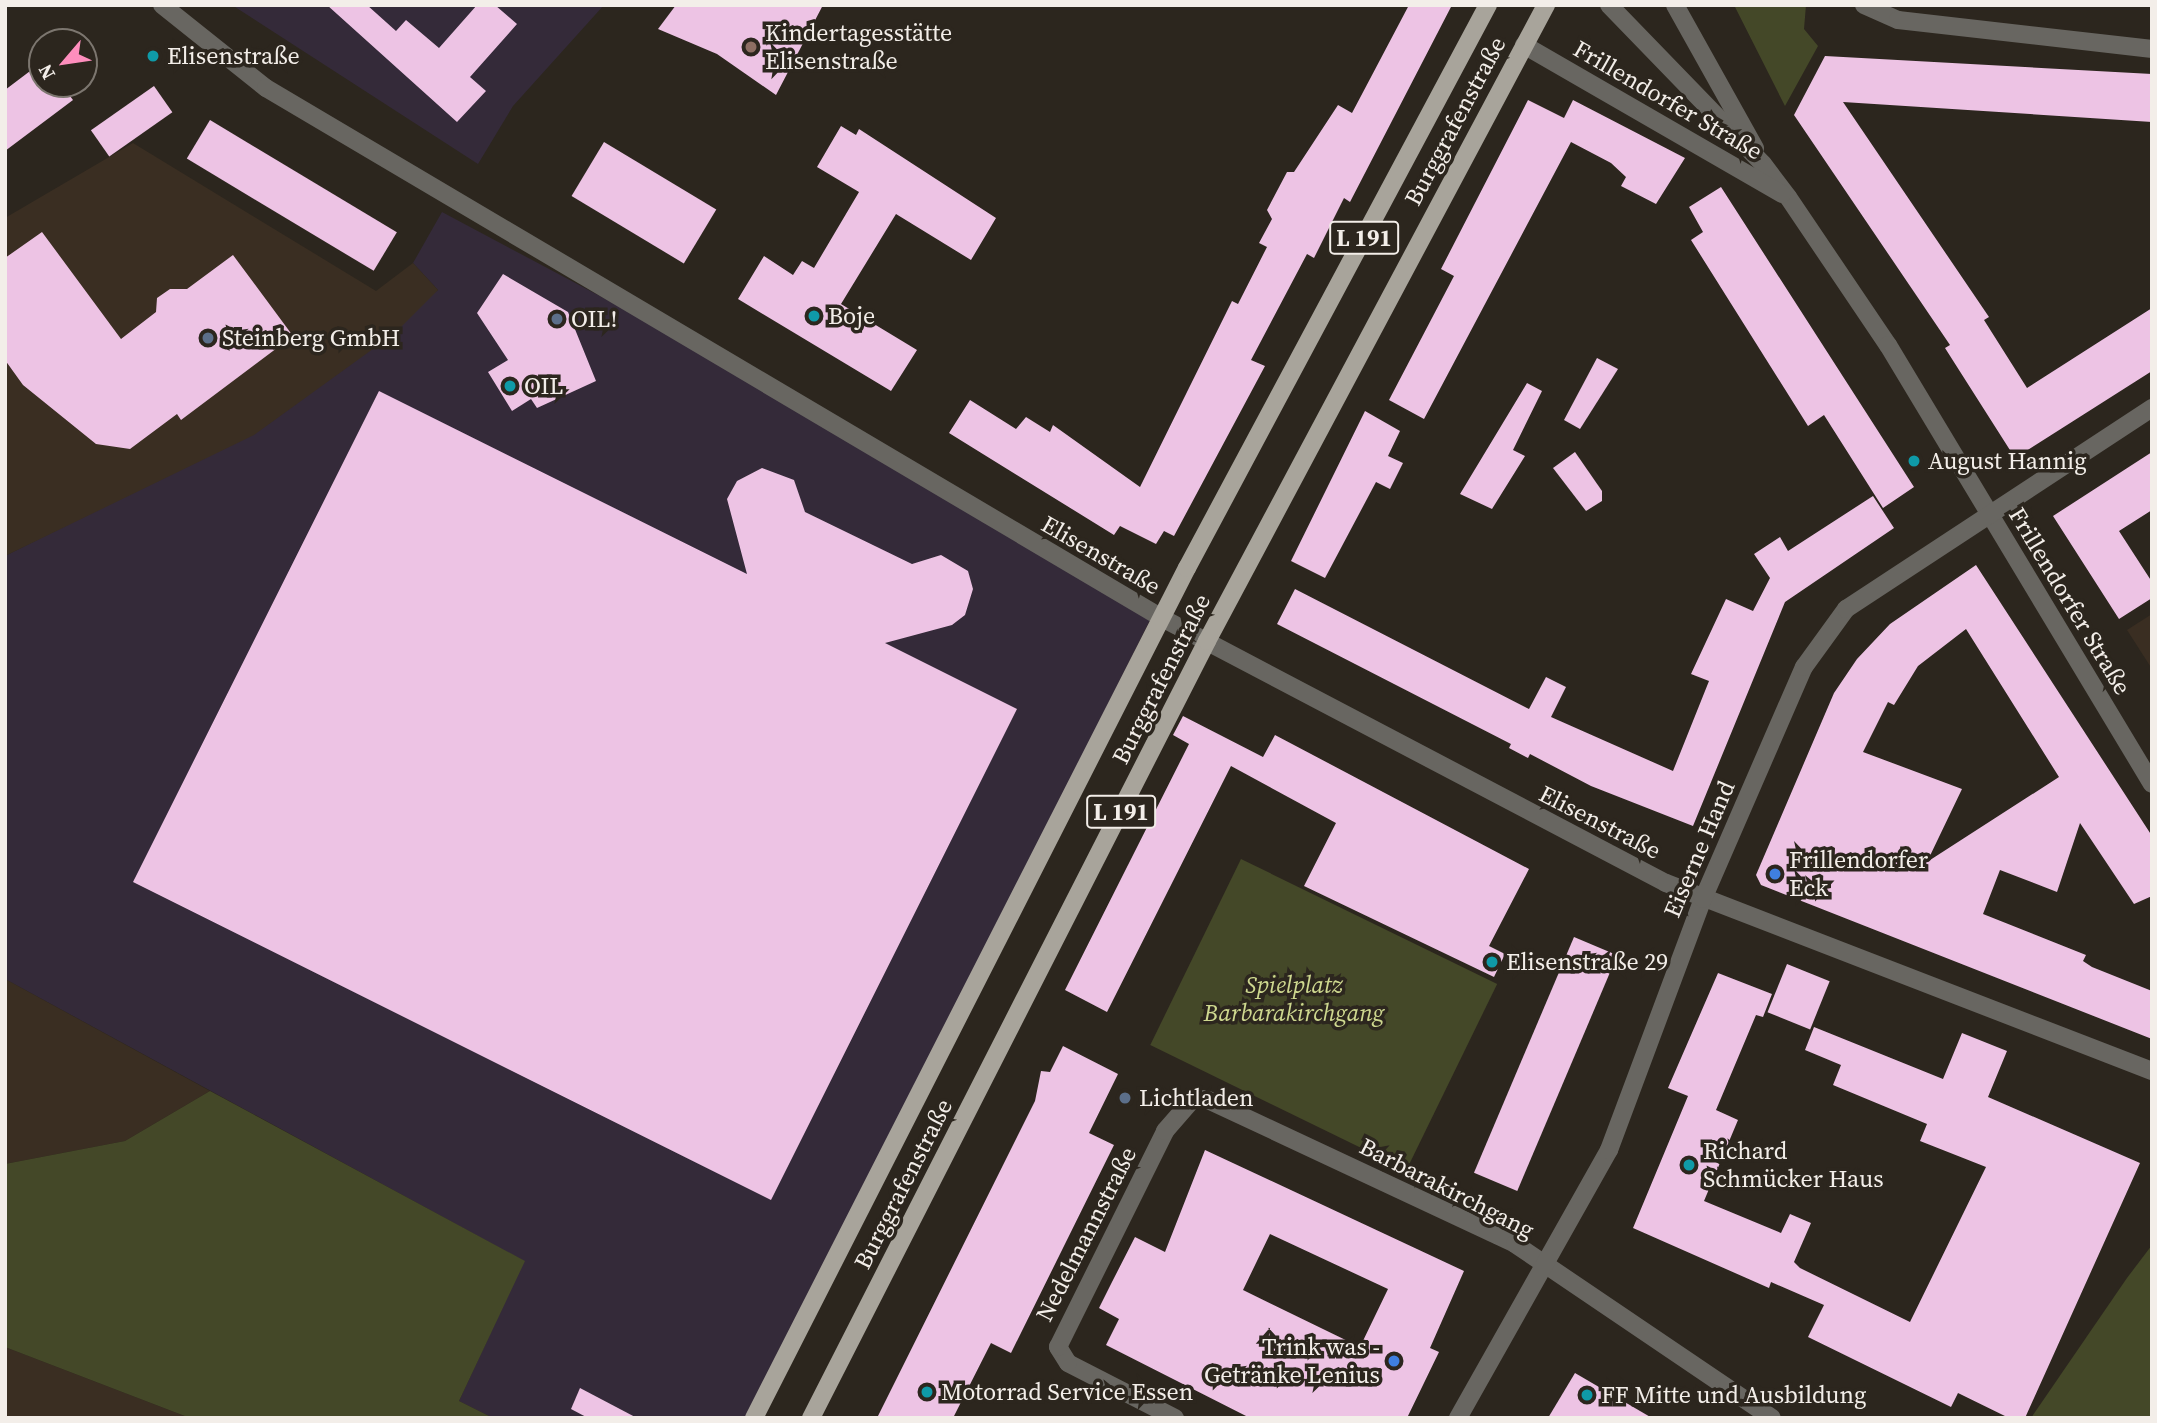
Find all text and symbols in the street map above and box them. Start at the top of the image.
place label: Kindertagesstätte Elisenstraße [765,19,952,75]
north arrow [28,28,98,98]
street label: Burggrafenstraße [1398,32,1512,210]
street label: Frillendorfer Straße [1568,34,1768,166]
marker: Kindertagesstätte Elisenstraße [743,39,759,55]
place label: Elisenstraße [167,42,300,70]
marker: Elisenstraße [145,48,161,64]
text: N [32,60,61,85]
road number: L 191 [1329,218,1399,258]
place label: Boje [828,302,875,330]
place label: OIL! [571,305,618,333]
marker: Boje [806,308,822,324]
marker: OIL! [549,311,565,327]
place label: Steinberg GmbH [222,324,400,352]
marker: Steinberg GmbH [200,330,216,346]
place label: OIL [524,372,564,400]
marker: OIL [502,378,518,394]
place label: August Hannig [1928,447,2087,475]
marker: August Hannig [1906,453,1922,469]
street label: Frillendorfer Straße [2003,502,2137,700]
street label: Elisenstraße [1036,509,1166,601]
street label: Burggrafenstraße [1106,589,1216,769]
street label: Eiserne Hand [1657,776,1741,922]
street label: Elisenstraße [1534,779,1666,865]
road number: L 191 [1086,792,1156,832]
place label: Frillendorfer Eck [1789,846,1928,902]
marker: Frillendorfer Eck [1767,866,1783,882]
place label: Elisenstraße 29 [1506,948,1668,976]
marker: Elisenstraße 29 [1484,954,1500,970]
park label: Spielplatz Barbarakirchgang [1204,971,1384,1027]
place label: Lichtladen [1139,1084,1254,1112]
marker: Lichtladen [1117,1090,1133,1106]
street label: Burggrafenstraße [848,1094,958,1274]
street label: Barbarakirchgang [1355,1132,1539,1244]
place label: Richard Schmücker Haus [1703,1137,1884,1193]
street label: Nedelmannstraße [1030,1142,1142,1326]
marker: Richard Schmücker Haus [1681,1157,1697,1173]
place label: Trink was - Getränke Lenius [1204,1333,1380,1389]
marker: Trink was - Getränke Lenius [1386,1353,1402,1369]
place label: Motorrad Service Essen [941,1378,1193,1406]
place label: FF Mitte und Ausbildung [1601,1381,1866,1409]
marker: Motorrad Service Essen [919,1384,935,1400]
marker: FF Mitte und Ausbildung [1579,1387,1595,1403]

